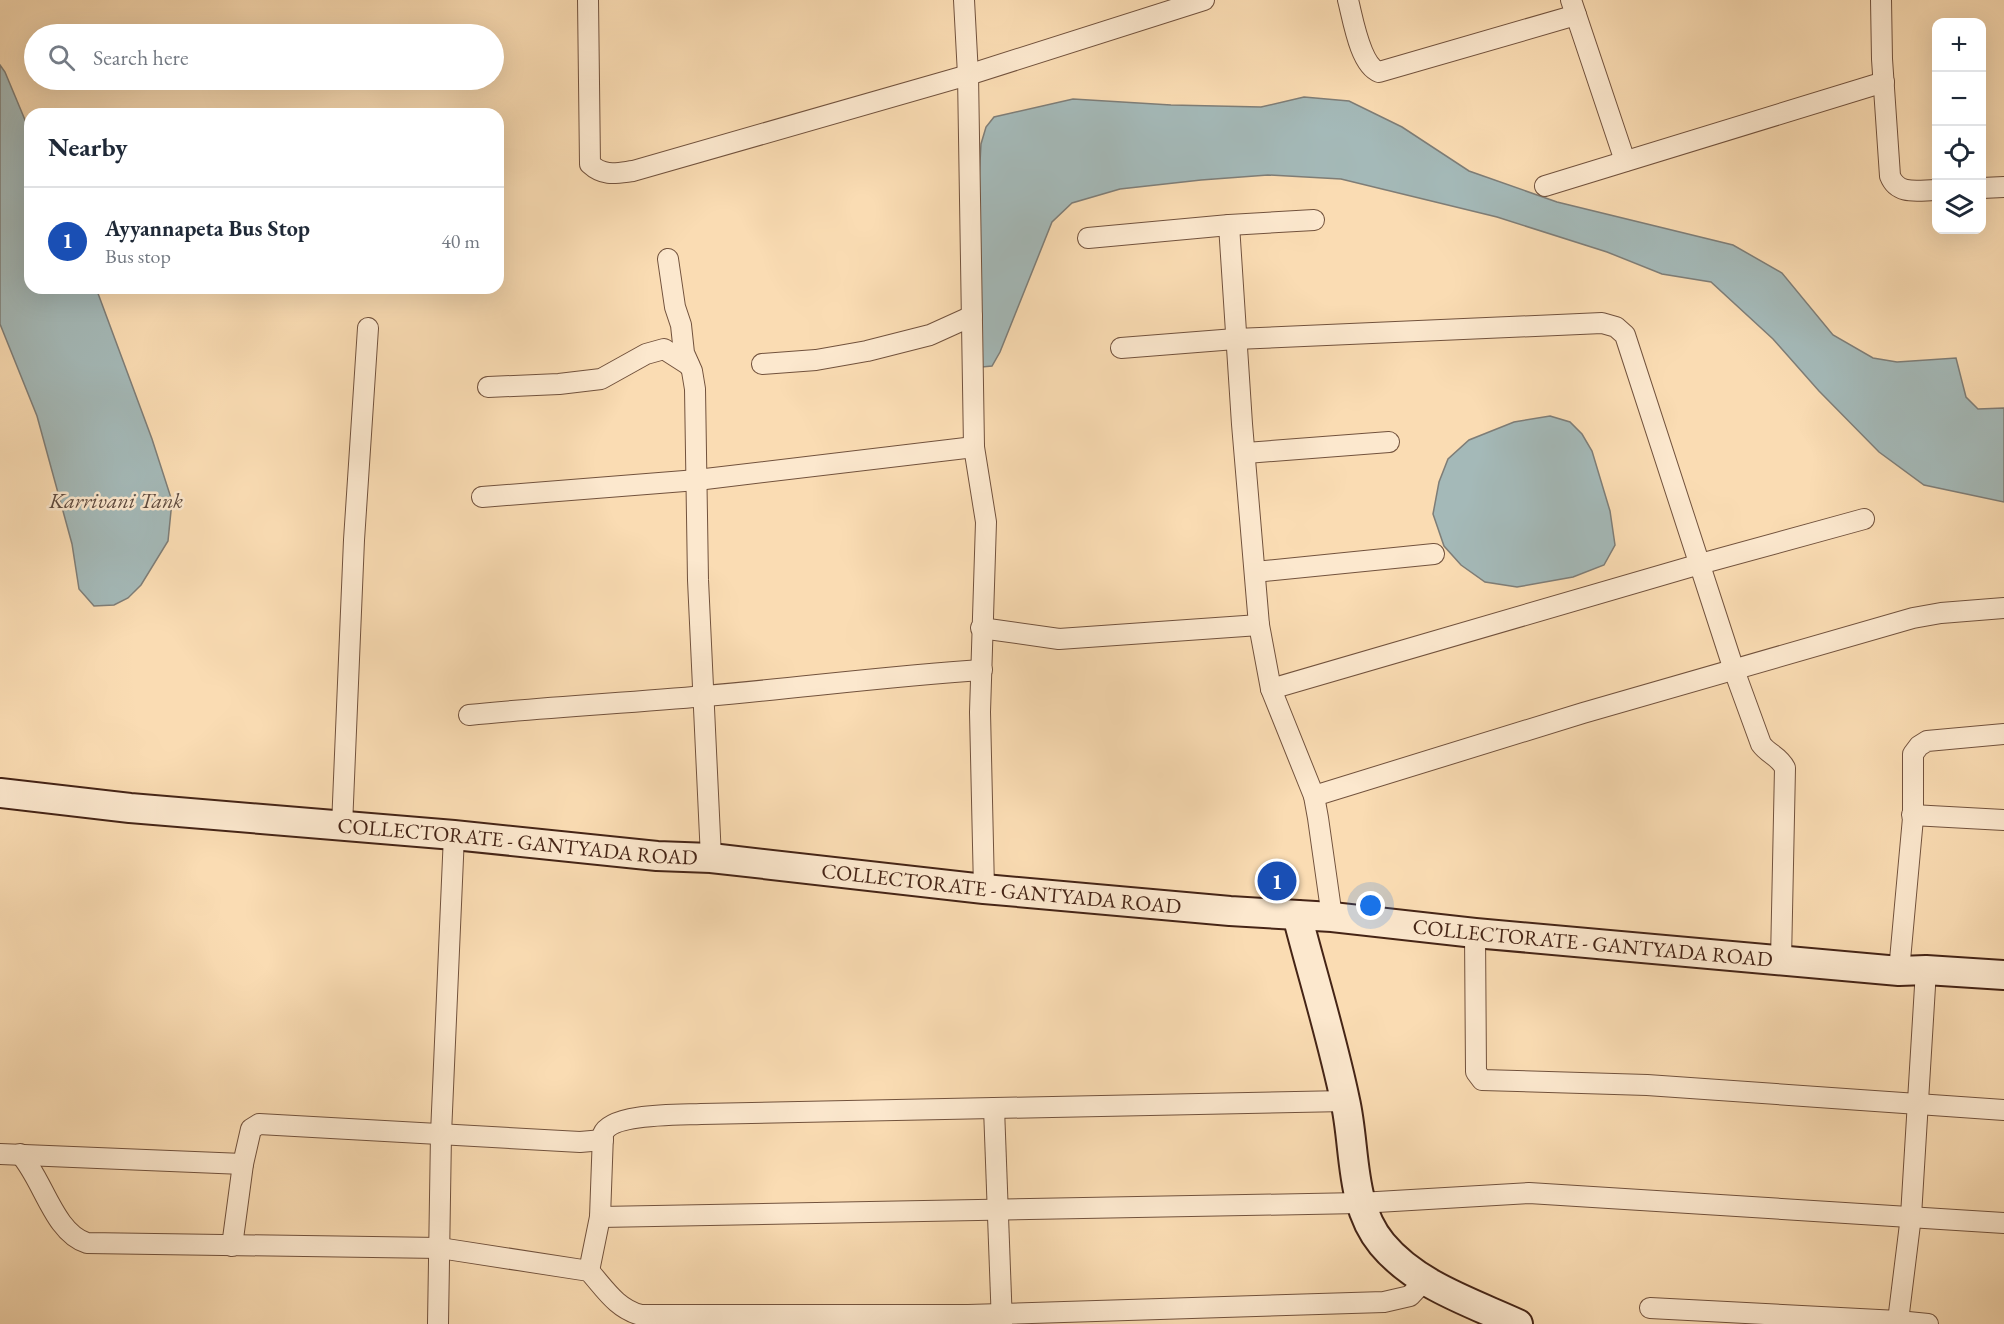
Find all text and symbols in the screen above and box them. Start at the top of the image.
map controls [1932,18,1986,234]
button: + [1932,18,1986,72]
search box [24,24,504,90]
icon: search [45,41,78,74]
text: Search here [93,43,188,72]
button: − [1932,72,1986,126]
button: locate [1932,126,1986,180]
text: Nearby [48,130,128,164]
button: layers [1932,180,1986,234]
text: Ayyannapeta Bus Stop [105,214,310,243]
text: 1 [62,228,73,254]
text: 40 m [441,228,480,254]
text: Bus stop [105,243,171,269]
water label: Karrivani Tank [48,486,183,515]
street label: COLLECTORATE - GANTYADA ROAD [337,811,698,871]
street label: COLLECTORATE - GANTYADA ROAD [820,857,1182,920]
pin: 1 [1258,858,1296,904]
your location [1356,891,1385,920]
street label: COLLECTORATE - GANTYADA ROAD [1411,912,1774,973]

